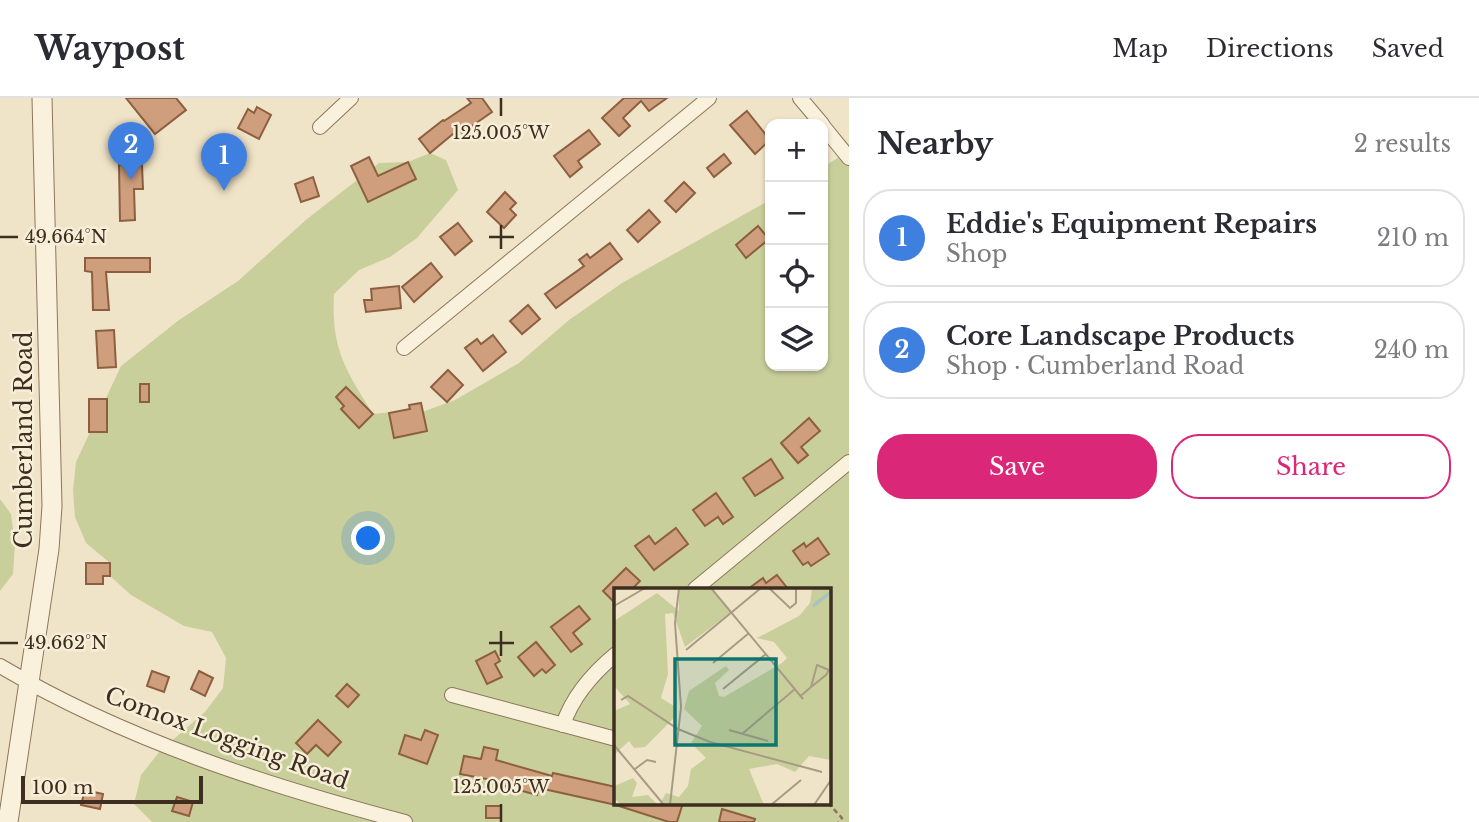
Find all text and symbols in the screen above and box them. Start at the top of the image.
text: Waypost [35,28,185,69]
text: Map [1112,34,1168,63]
text: Directions [1206,34,1334,63]
text: Saved [1372,34,1444,63]
map controls [765,119,828,371]
button: + [765,119,828,182]
pin: 2 [108,122,154,180]
text: 125.005°W [453,122,550,144]
text: Nearby [877,125,993,162]
text: 2 results [1354,130,1451,158]
pin: 1 [201,133,247,191]
button: − [765,182,828,245]
text: Eddie's Equipment Repairs [946,208,1317,240]
text: 1 [897,224,907,252]
text: 210 m [1377,224,1449,252]
text: 49.664°N [25,226,107,248]
text: Shop [946,240,1007,268]
button: locate [765,245,828,308]
button: layers [765,308,828,371]
text: Core Landscape Products [946,320,1295,352]
street label: Cumberland Road [10,331,38,549]
text: 2 [895,336,909,364]
text: 240 m [1374,336,1449,364]
text: Shop · Cumberland Road [946,352,1244,380]
button: Save [877,434,1157,499]
button: Share [1171,434,1451,499]
your location [351,521,385,555]
inset map [614,588,832,804]
text: 49.662°N [25,632,107,654]
street label: Comox Logging Road [101,681,353,795]
scale bar [21,773,203,805]
text: 100 m [32,776,93,799]
text: 125.005°W [453,776,550,798]

